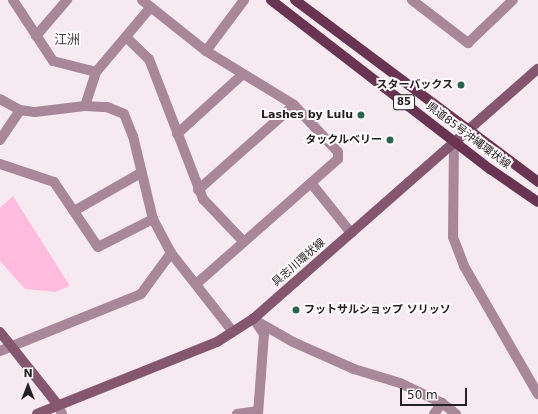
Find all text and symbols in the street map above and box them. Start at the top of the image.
district label: 江洲 [54,32,80,48]
place label: スターバックス [376,78,453,92]
marker: スターバックス [456,80,466,90]
road number: 85 [393,94,415,110]
street label: 県道85号沖縄環状線 [423,100,513,172]
place label: Lashes by Lulu [261,108,353,122]
marker: Lashes by Lulu [356,110,366,120]
place label: タックルベリー [305,133,382,147]
marker: タックルベリー [385,135,395,145]
street label: 具志川環状線 [270,236,328,290]
place label: フットサルショップ ソリッソ [304,303,451,317]
marker: フットサルショップ ソリッソ [291,305,301,315]
north arrow [8,366,48,406]
text: N [23,367,33,380]
scale bar [402,380,469,406]
text: 50 m [407,388,438,402]

